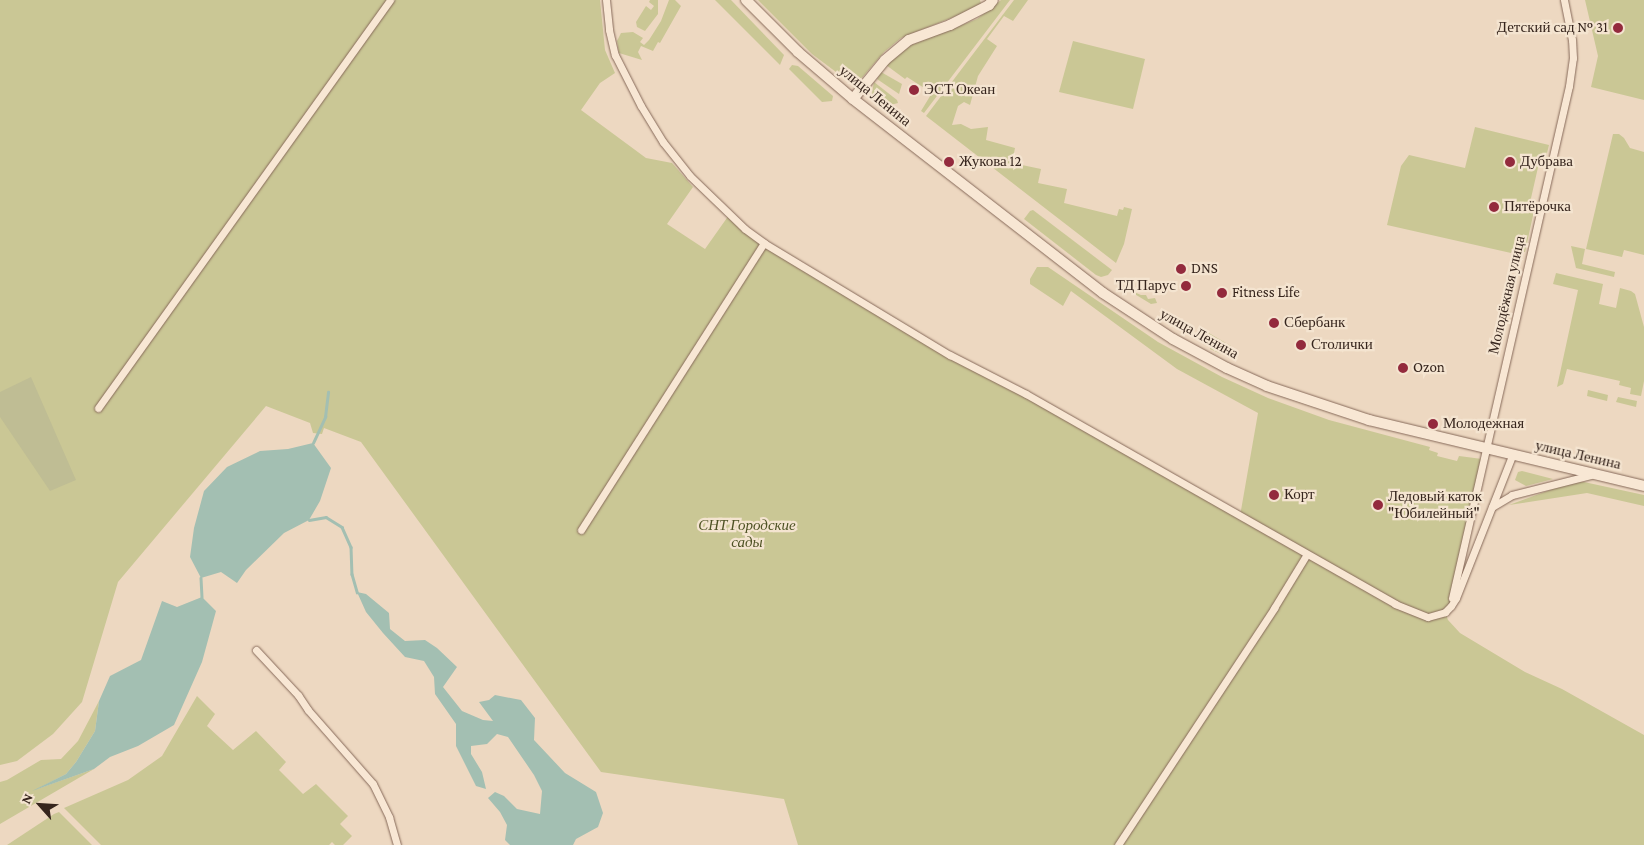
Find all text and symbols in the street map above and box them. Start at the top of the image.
place label: Детский сад № 31 [1497,19,1608,37]
marker: Детский сад № 31 [1612,22,1624,34]
street label: улица Ленина [835,62,915,130]
place label: ЭСТ Океан [924,81,995,99]
marker: ЭСТ Океан [908,84,920,96]
place label: Жукова 12 [959,153,1022,171]
place label: Дубрава [1520,153,1573,171]
marker: Жукова 12 [943,156,955,168]
marker: Дубрава [1504,156,1516,168]
place label: Пятёрочка [1504,198,1571,216]
marker: Пятёрочка [1488,201,1500,213]
street label: Молодёжная улица [1485,234,1529,356]
place label: DNS [1191,260,1218,278]
marker: DNS [1175,263,1187,275]
place label: ТД Парус [1116,277,1176,295]
marker: ТД Парус [1180,280,1192,292]
place label: Fitness Life [1232,284,1300,302]
marker: Fitness Life [1216,287,1228,299]
street label: улица Ленина [1156,305,1242,363]
place label: Сбербанк [1284,314,1345,332]
marker: Сбербанк [1268,317,1280,329]
place label: Столички [1311,336,1373,354]
marker: Столички [1295,339,1307,351]
place label: Ozon [1413,359,1445,377]
marker: Ozon [1397,362,1409,374]
place label: Молодежная [1443,415,1524,433]
marker: Молодежная [1427,418,1439,430]
street label: улица Ленина [1533,436,1623,474]
place label: Корт [1284,486,1315,504]
place label: Ледовый каток "Юбилейный" [1388,487,1482,522]
marker: Корт [1268,489,1280,501]
marker: Ледовый каток "Юбилейный" [1372,499,1384,511]
park label: СНТ Городские сады [698,516,796,551]
north arrow [15,780,65,830]
text: N [17,791,36,806]

